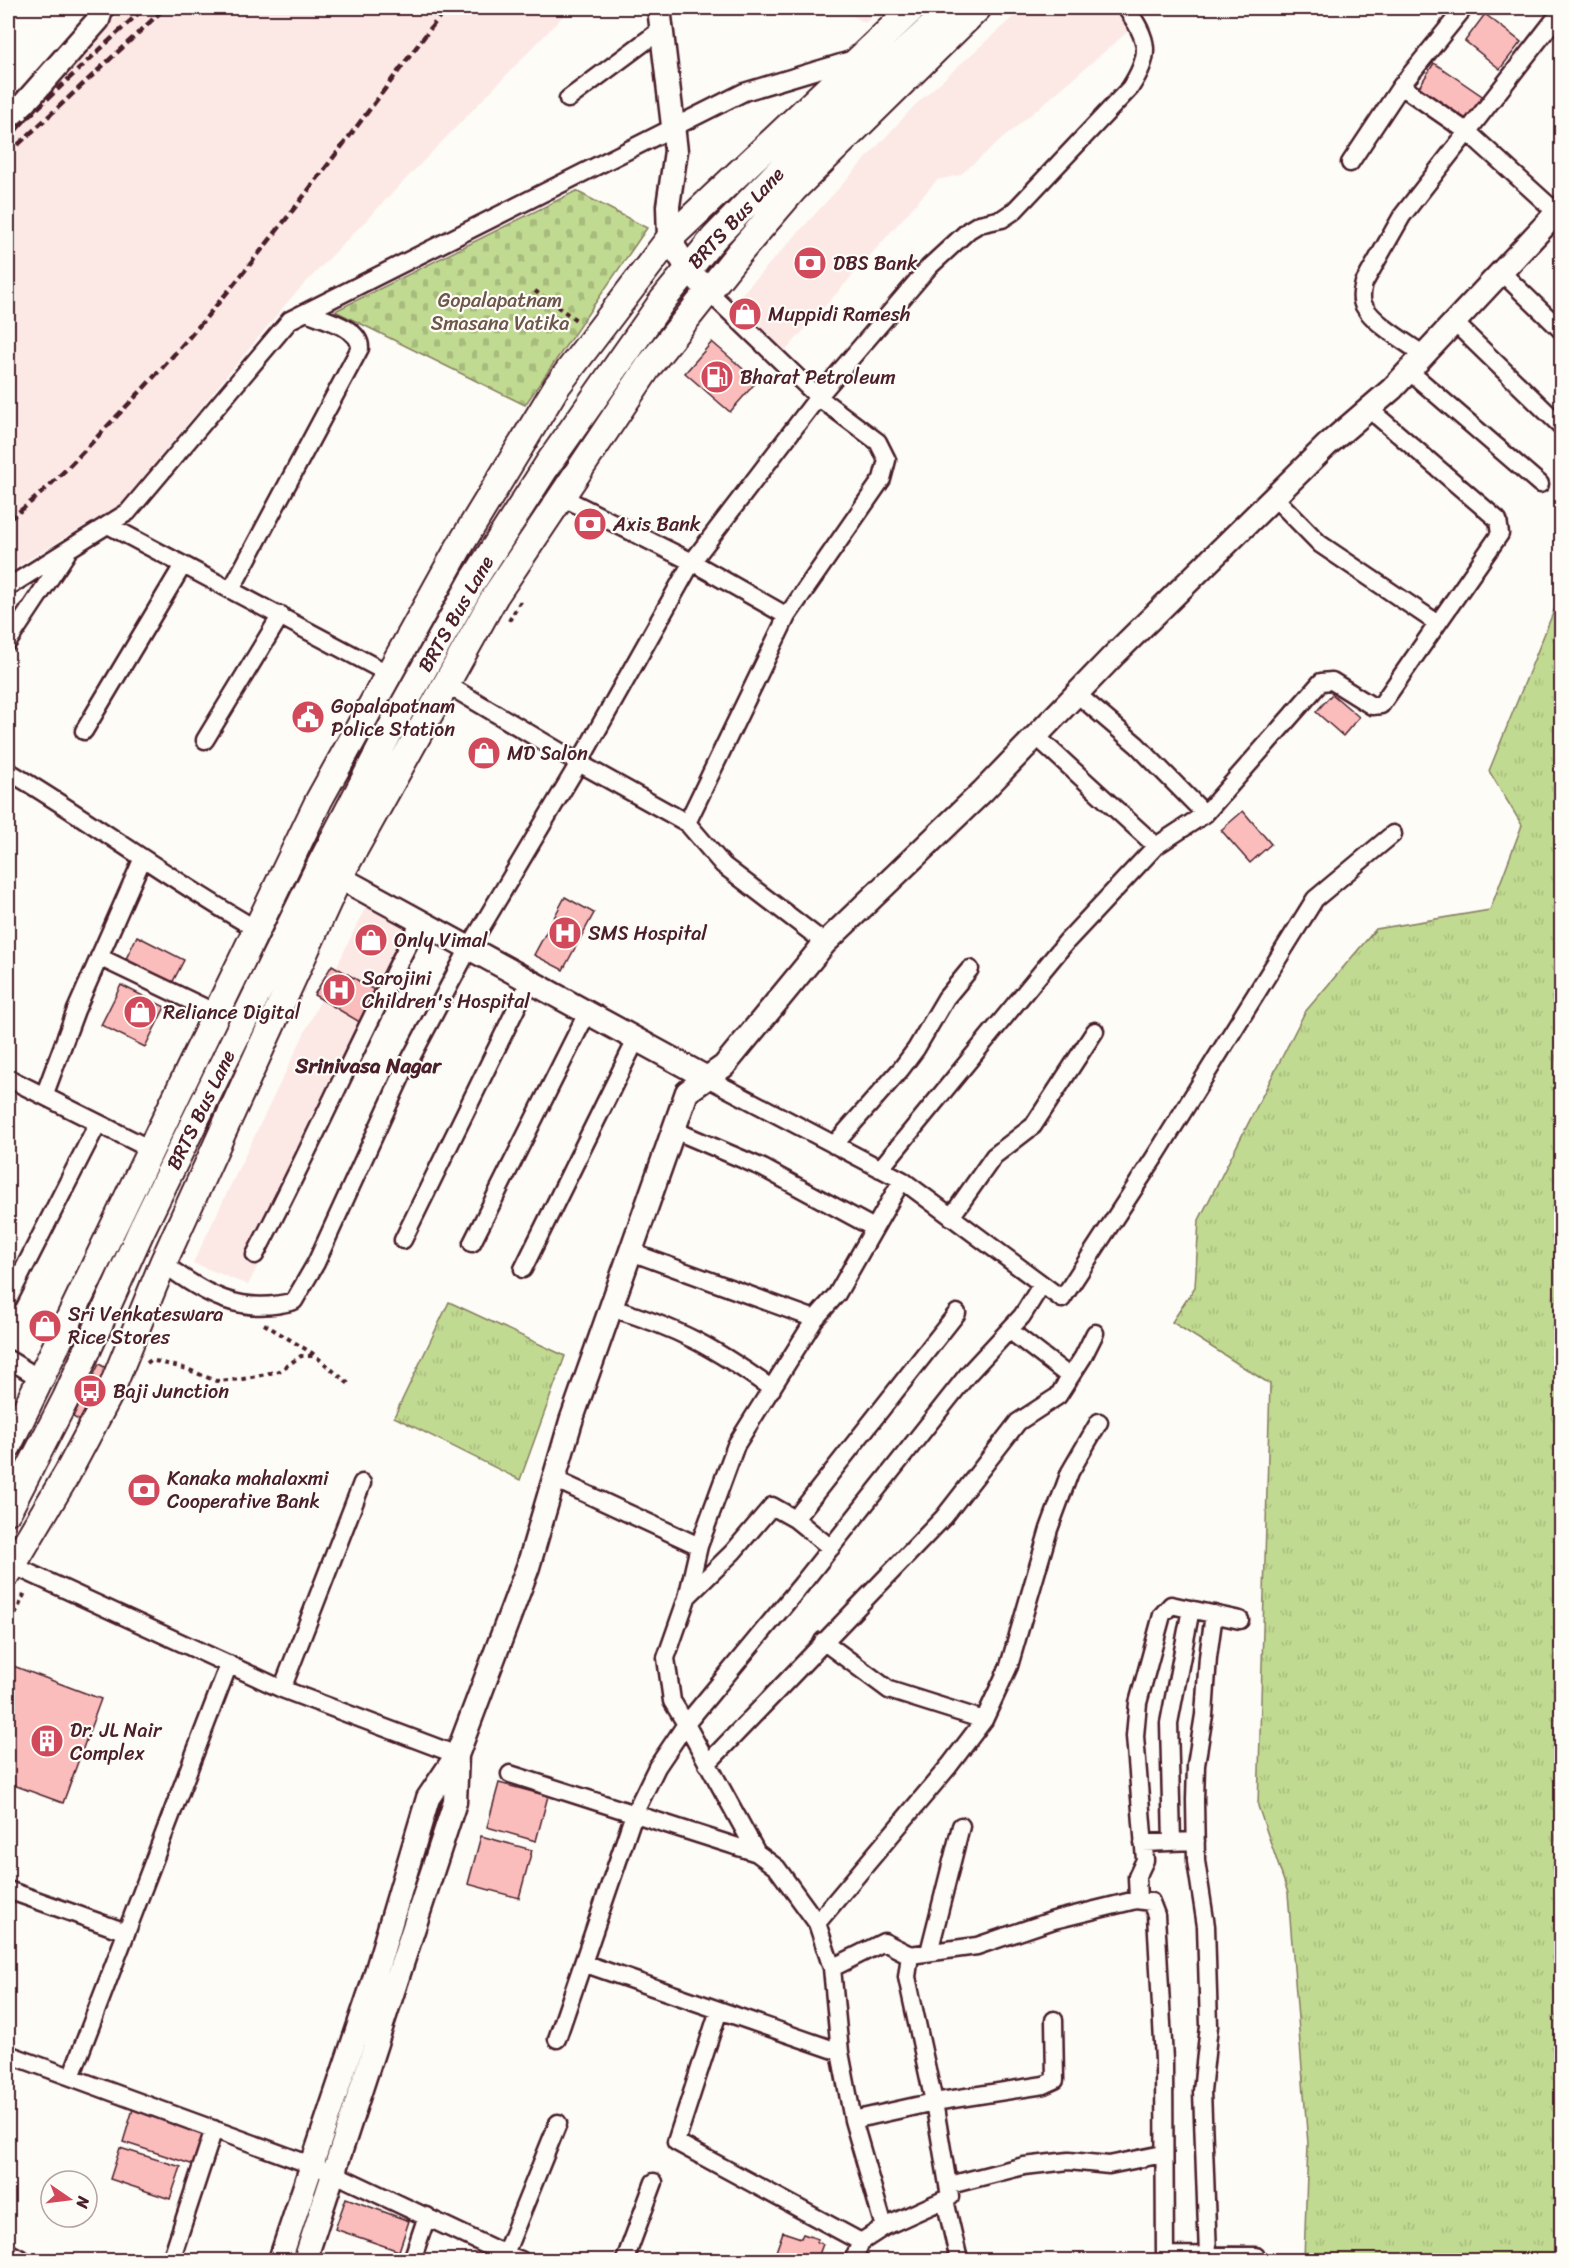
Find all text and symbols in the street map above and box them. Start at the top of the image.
street label: BRTS Bus Lane [679,158,793,278]
bank icon: DBS Bank [792,245,828,281]
place label: DBS Bank [833,246,918,281]
park label: Gopalapatnam Smasana Vatika [431,283,569,341]
shop icon: Muppidi Ramesh [727,296,763,332]
place label: Muppidi Ramesh [768,297,910,332]
fuel station icon: Bharat Petroleum [699,359,735,395]
place label: Bharat Petroleum [740,360,896,395]
bank icon: Axis Bank [572,506,608,542]
place label: Axis Bank [612,507,701,542]
street label: BRTS Bus Lane [408,549,504,679]
place label: Gopalapatnam Police Station [331,689,455,747]
public building icon: Gopalapatnam Police Station [290,699,326,735]
shop icon: MD Salon [466,735,502,771]
place label: MD Salon [507,736,588,771]
hospital icon: SMS Hospital [547,915,583,951]
place label: SMS Hospital [588,916,708,951]
shop icon: Only Vimal [353,922,389,958]
place label: Only Vimal [394,923,489,958]
place label: Sarojini Children's Hospital [362,961,531,1019]
hospital icon: Sarojini Children's Hospital [321,972,357,1008]
shop icon: Reliance Digital [122,994,158,1030]
place label: Reliance Digital [163,995,301,1030]
street label: BRTS Bus Lane [157,1044,245,1176]
district label: Srinivasa Nagar [294,1047,442,1085]
place label: Sri Venkateswara Rice Stores [68,1297,223,1355]
shop icon: Sri Venkateswara Rice Stores [27,1308,63,1344]
bus stop icon: Baji Junction [72,1373,108,1409]
place label: Baji Junction [113,1374,229,1409]
place label: Kanaka mahalaxmi Cooperative Bank [167,1461,330,1519]
bank icon: Kanaka mahalaxmi Cooperative Bank [126,1472,162,1508]
place label: Dr. JL Nair Complex [70,1713,163,1771]
building icon: Dr. JL Nair Complex [29,1723,65,1759]
north arrow [39,2169,99,2229]
text: N [67,2193,99,2212]

